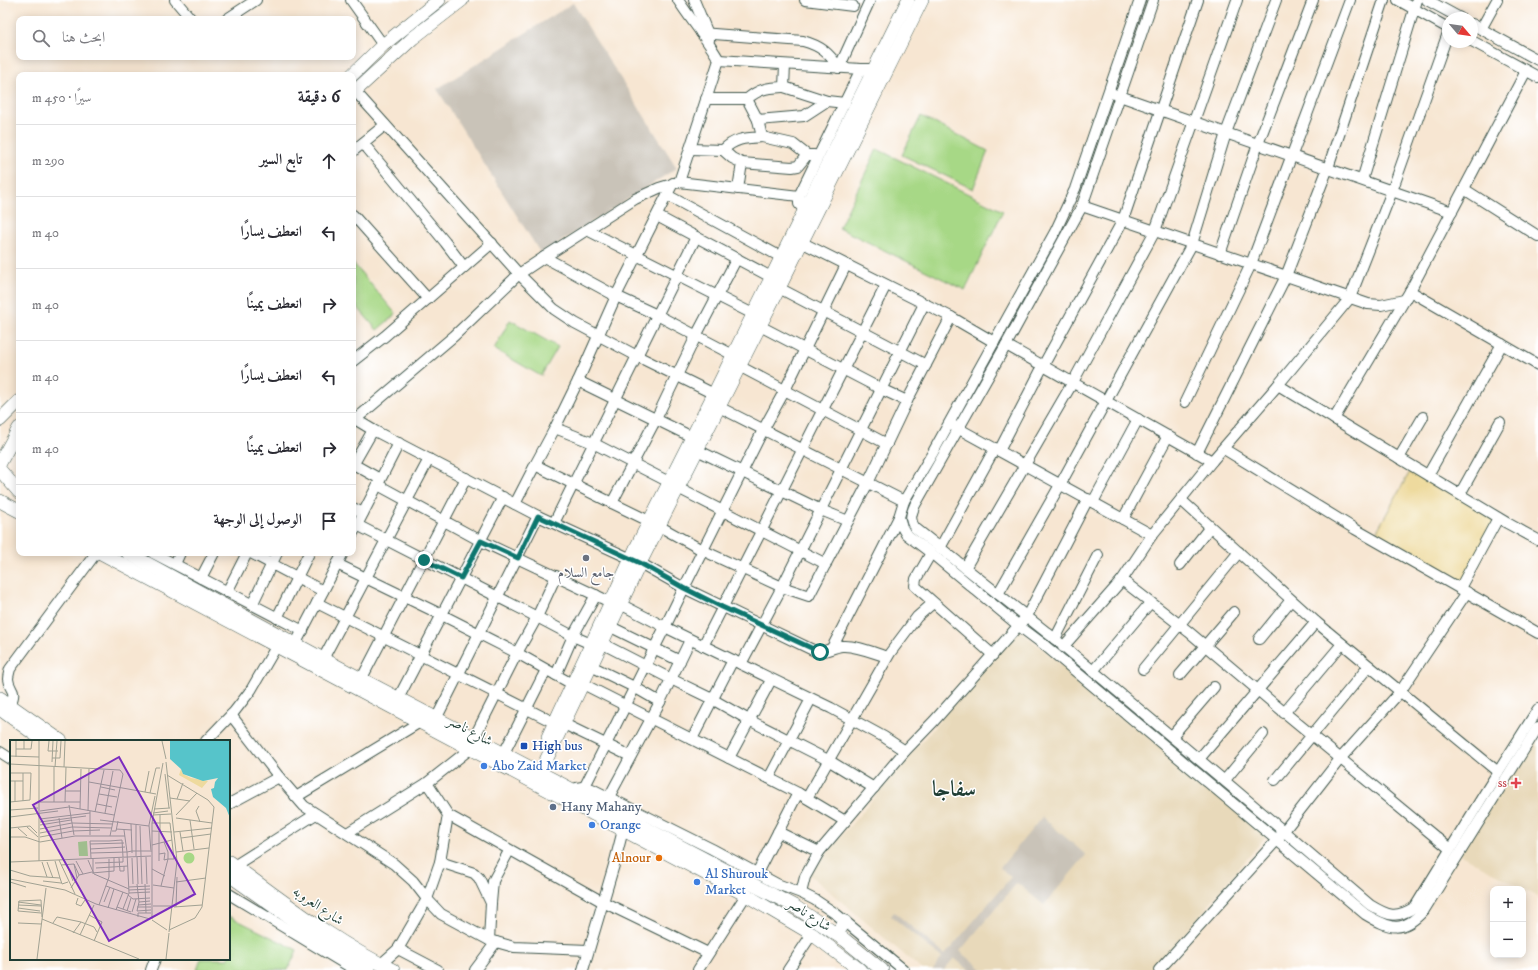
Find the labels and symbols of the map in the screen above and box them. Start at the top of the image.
north arrow [1442,12,1478,48]
route end [415,551,433,569]
marker: جامع السلام [581,553,591,563]
place label: جامع السلام [558,564,614,586]
route start [811,643,829,661]
street label: شارع ناصر [442,711,496,752]
place label: High bus [532,737,583,755]
inset map [10,740,230,960]
marker: High bus [519,741,529,751]
place label: Abo Zaid Market [492,757,587,775]
marker: Abo Zaid Market [479,761,489,771]
place label: ss [1498,774,1507,792]
district label: سفاجا [932,776,976,803]
marker: ss [1510,777,1522,789]
place label: Hany Mahany [561,798,642,816]
marker: Hany Mahany [548,802,558,812]
place label: Orange [600,816,641,834]
marker: Orange [587,820,597,830]
place label: Alnour [612,849,652,867]
marker: Alnour [654,853,664,863]
place label: Al Shurouk Market [705,865,768,899]
marker: Al Shurouk Market [692,877,702,887]
street label: شارع العروبه [288,882,347,931]
street label: شارع ناصر [781,893,834,937]

